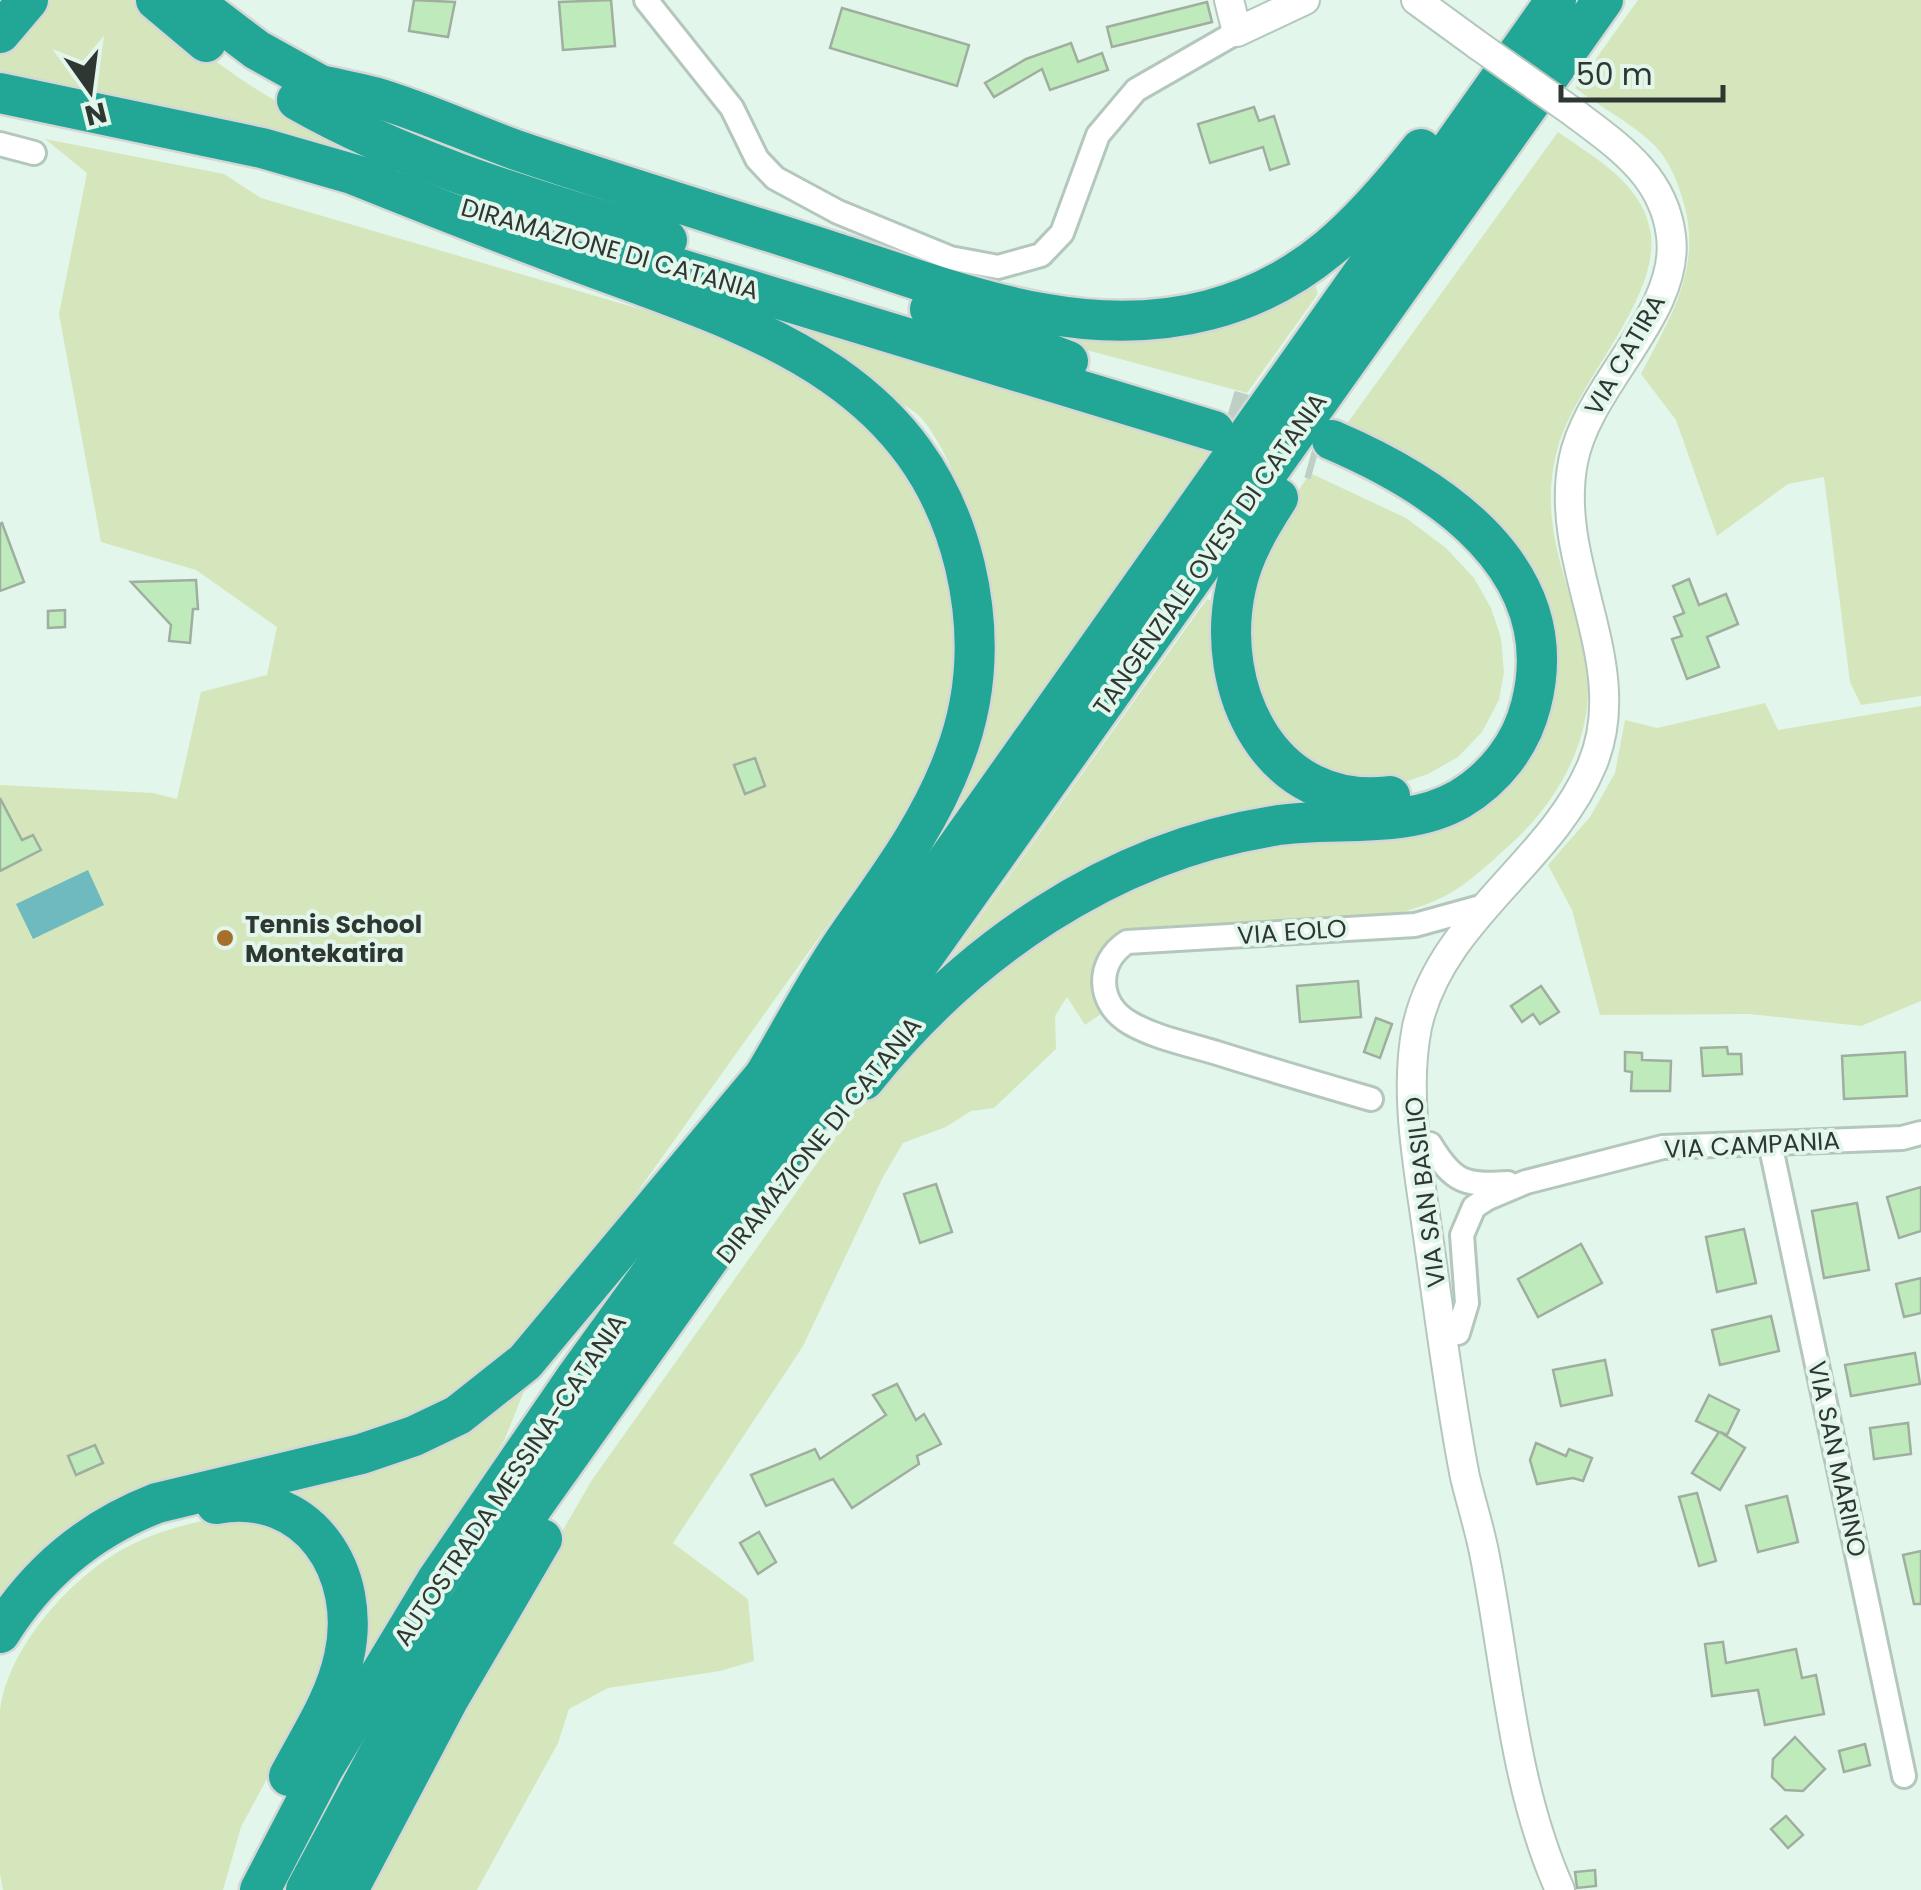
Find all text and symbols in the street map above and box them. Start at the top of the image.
north arrow [40,40,140,140]
scale bar [1561,40,1724,102]
text: 50 m [1576,53,1653,96]
text: N [81,92,111,135]
street label: DIRAMAZIONE DI CATANIA [457,190,763,308]
street label: VIA CATIRA [1576,288,1674,422]
street label: TANGENZIALE OVEST DI CATANIA [1085,386,1335,722]
place label: Tennis School Montekatira [245,907,422,971]
street label: VIA EOLO [1236,911,1348,953]
marker: Tennis School Montekatira [214,927,236,949]
street label: DIRAMAZIONE DI CATANIA [708,1009,930,1271]
street label: VIA SAN BASILIO [1396,1095,1454,1289]
street label: VIA CAMPANIA [1663,1123,1841,1167]
street label: AUTOSTRADA MESSINA-CATANIA [385,1307,635,1653]
street label: VIA SAN MARINO [1799,1358,1875,1560]

